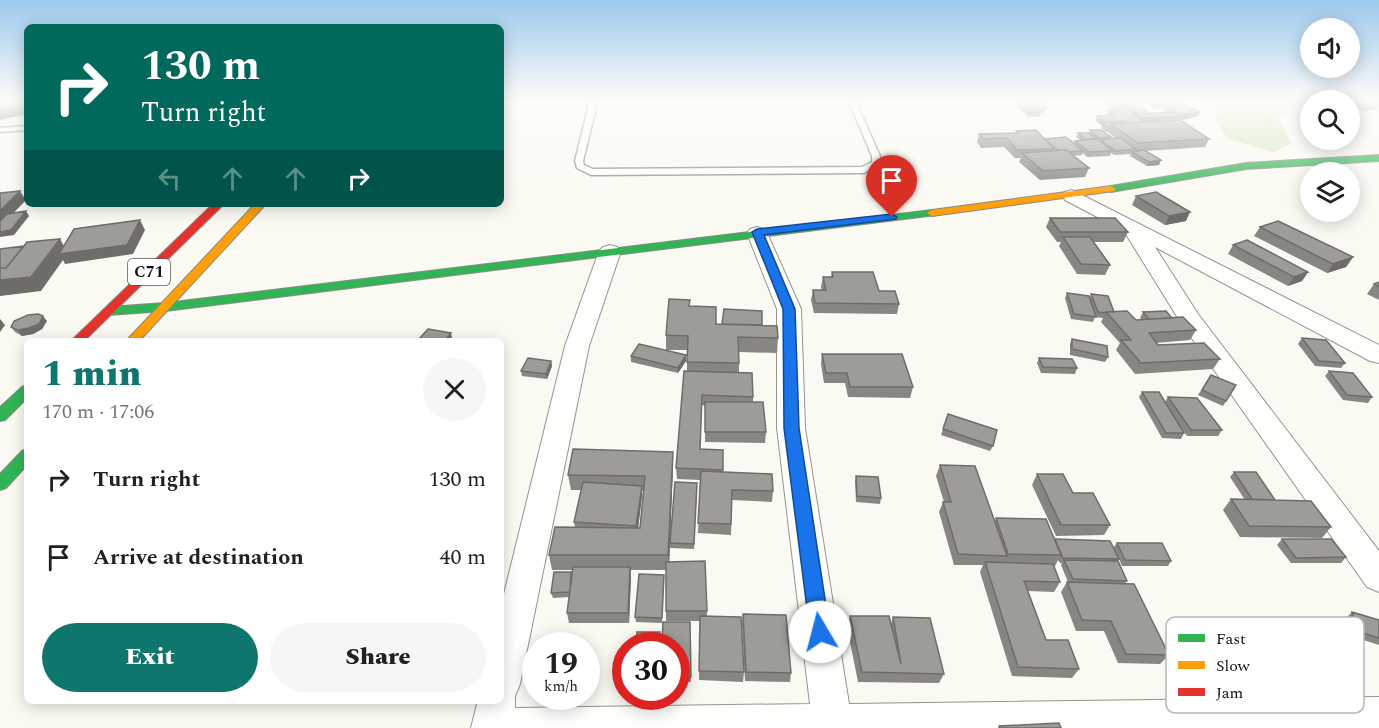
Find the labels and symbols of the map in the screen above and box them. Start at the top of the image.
pin [866,155,917,217]
road number: C71 [128,259,170,285]
position arrow [788,600,852,664]
legend [1166,617,1364,713]
text: Fast [1216,627,1246,651]
speed limit sign: 30 [612,632,690,710]
text: Slow [1216,654,1251,678]
text: Jam [1216,681,1244,705]

